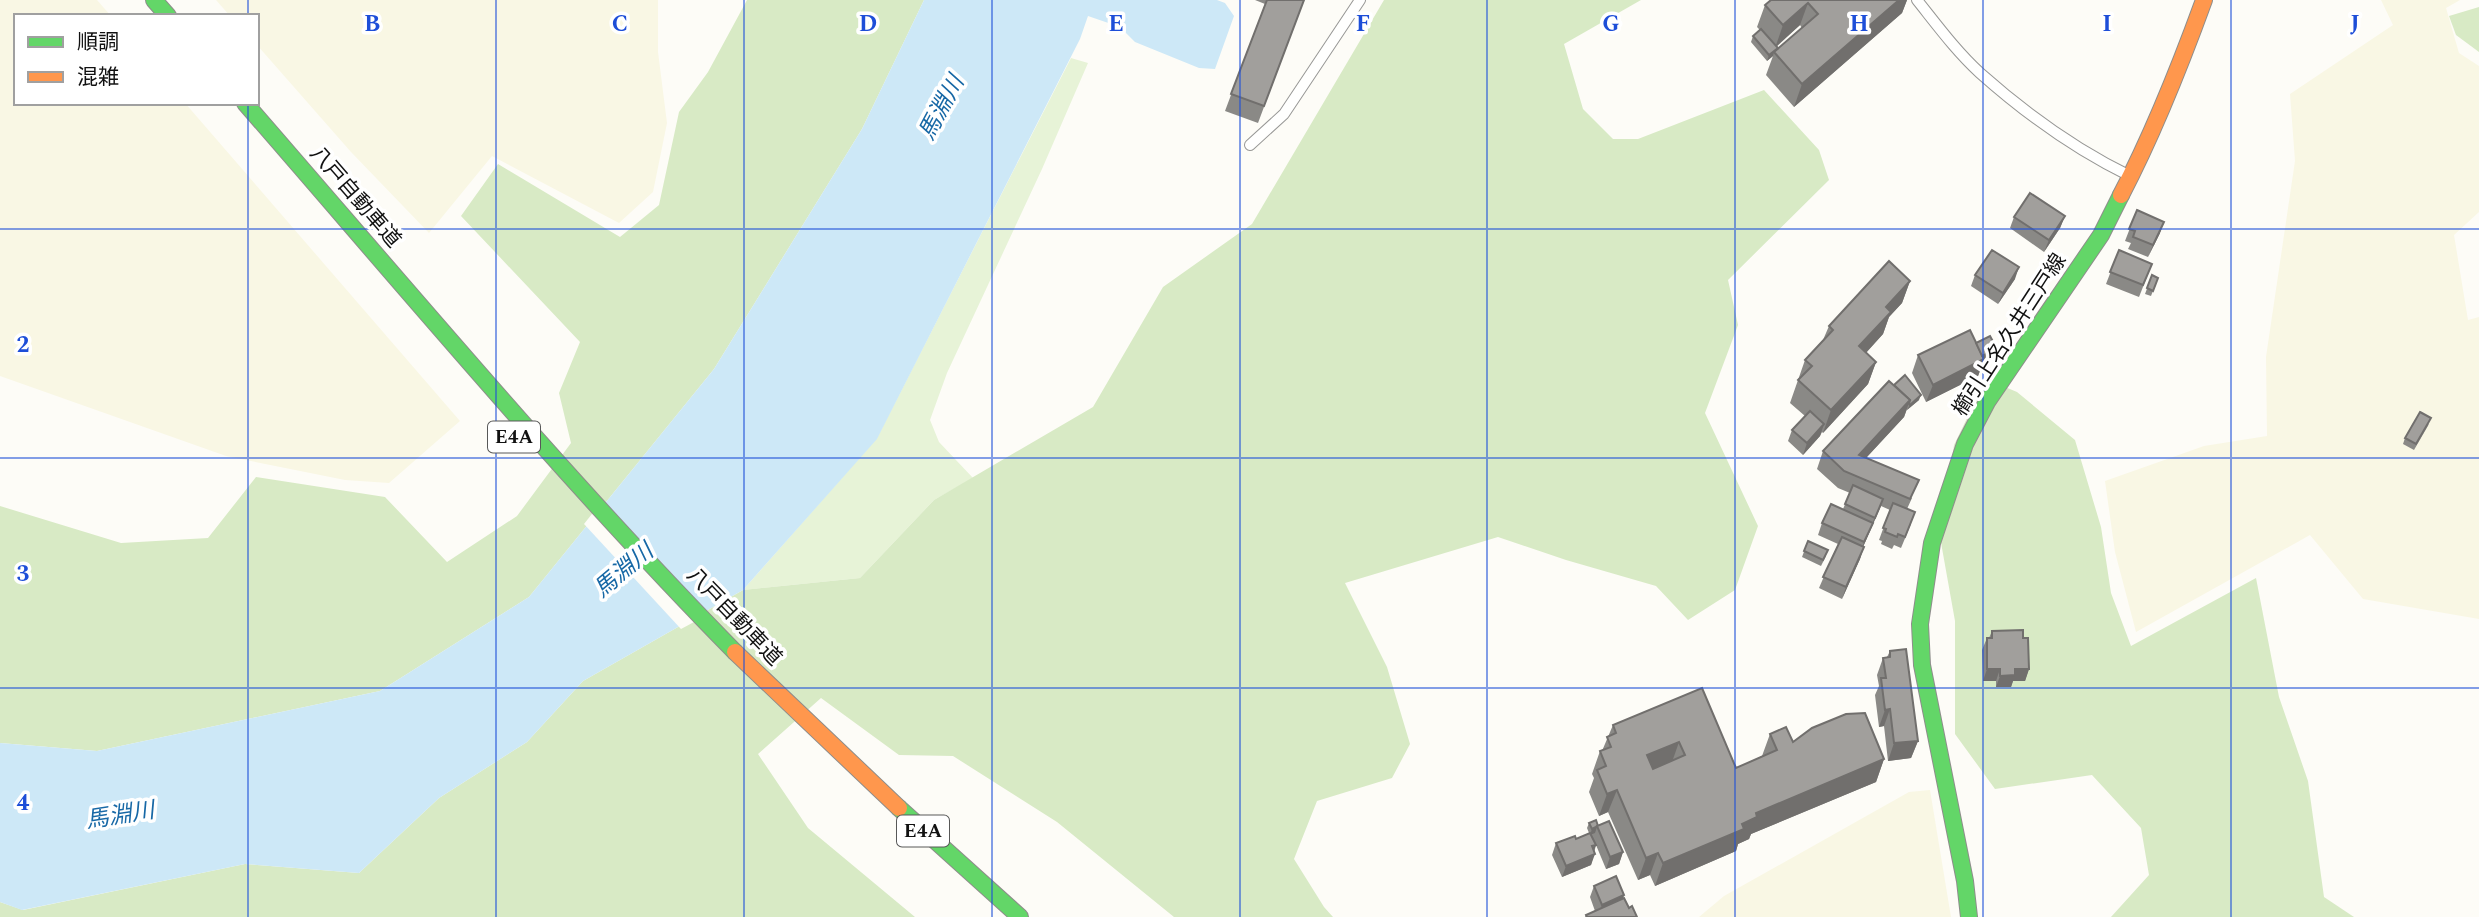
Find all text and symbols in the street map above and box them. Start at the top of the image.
text: B [364,7,380,42]
text: C [612,7,628,42]
text: D [859,7,877,42]
text: E [1108,7,1124,42]
text: F [1356,7,1370,42]
text: G [1602,7,1620,42]
text: H [1849,7,1869,42]
text: I [2102,7,2112,42]
text: J [2350,7,2360,42]
legend [14,14,259,105]
text: 順調 [77,27,119,59]
text: 混雑 [77,62,119,94]
water label: 馬淵川 [910,67,975,147]
street label: 八戸自動車道 [302,139,408,255]
street label: 櫛引上名久井三戸線 [1945,247,2075,423]
text: 2 [17,328,30,363]
road number: E4A [488,422,540,452]
water label: 馬淵川 [586,533,664,607]
text: 3 [17,557,30,592]
street label: 八戸自動車道 [679,561,789,673]
text: 4 [17,786,30,821]
water label: 馬淵川 [83,793,160,839]
road number: E4A [897,816,949,846]

